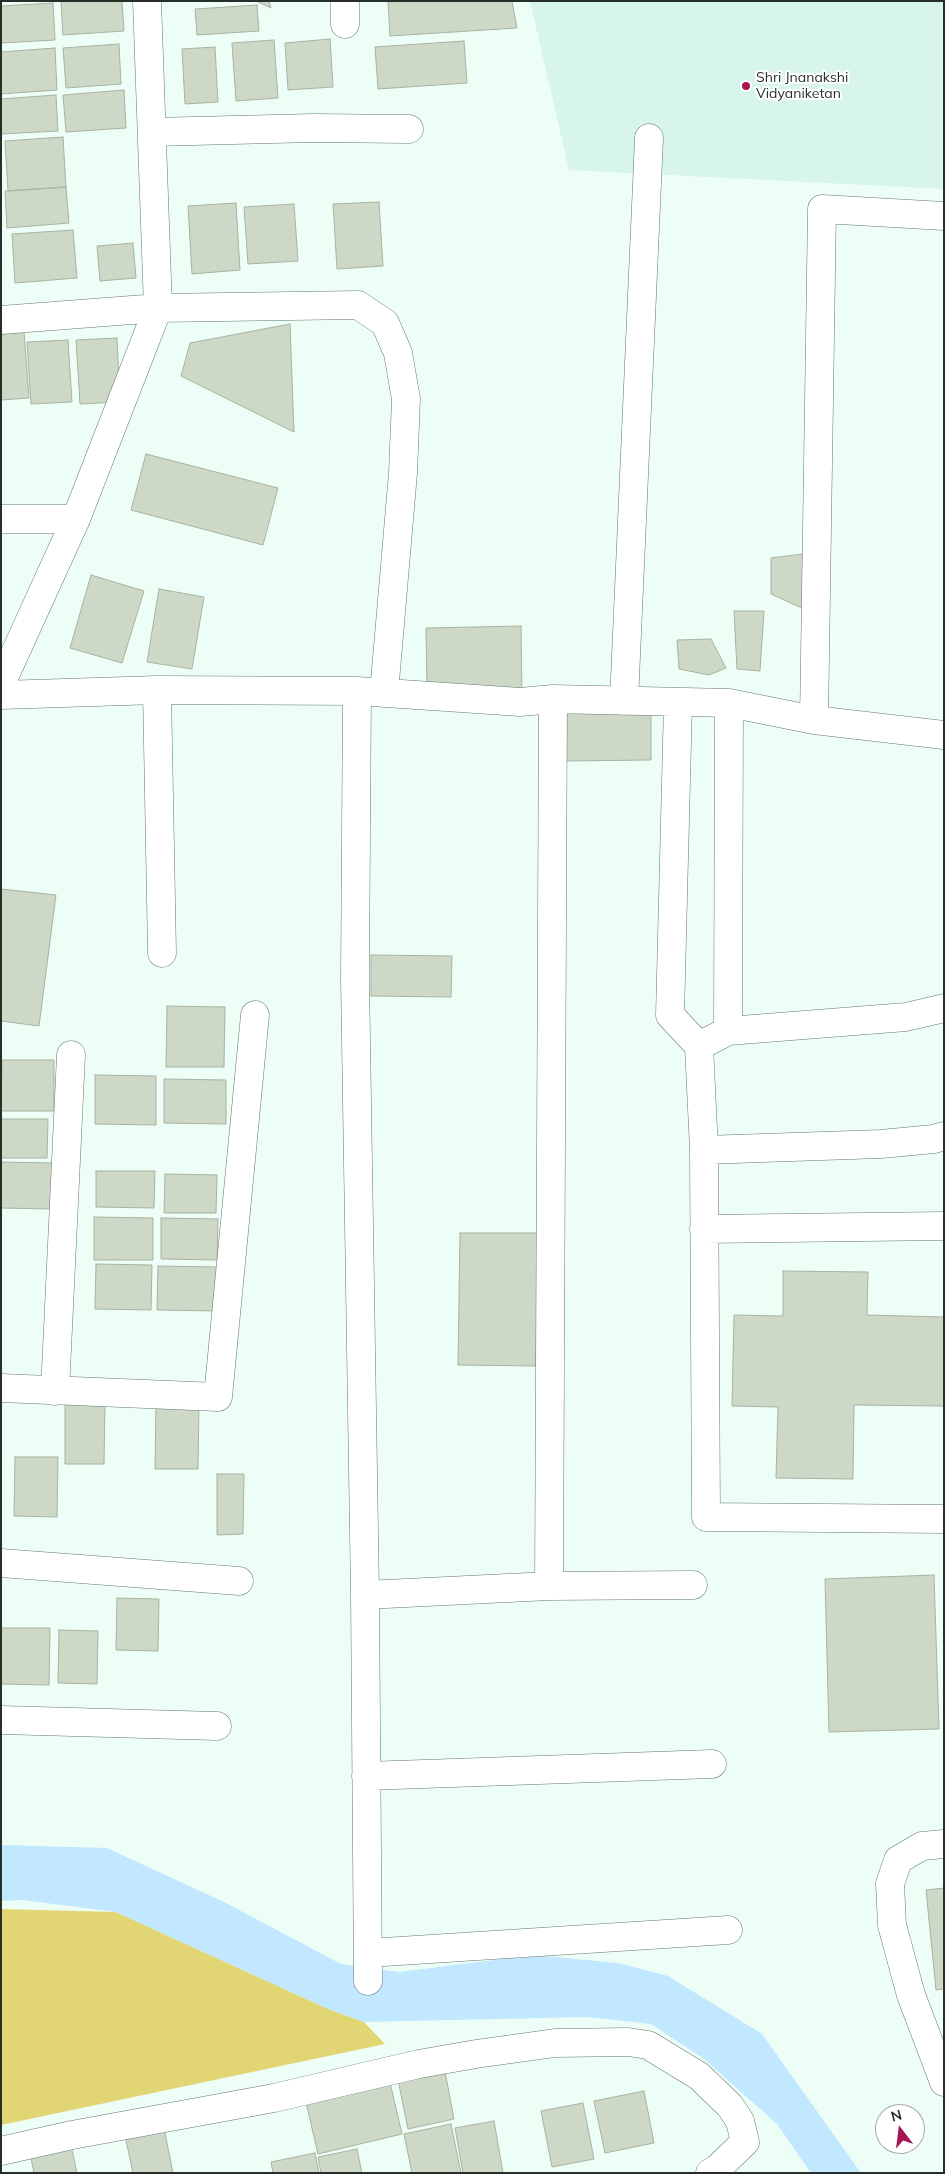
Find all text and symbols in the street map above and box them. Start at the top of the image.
place label: Shri Jnanakshi Vidyaniketan [756,70,848,102]
marker: Shri Jnanakshi Vidyaniketan [740,80,752,92]
north arrow [875,2104,925,2154]
text: N [889,2105,904,2126]

